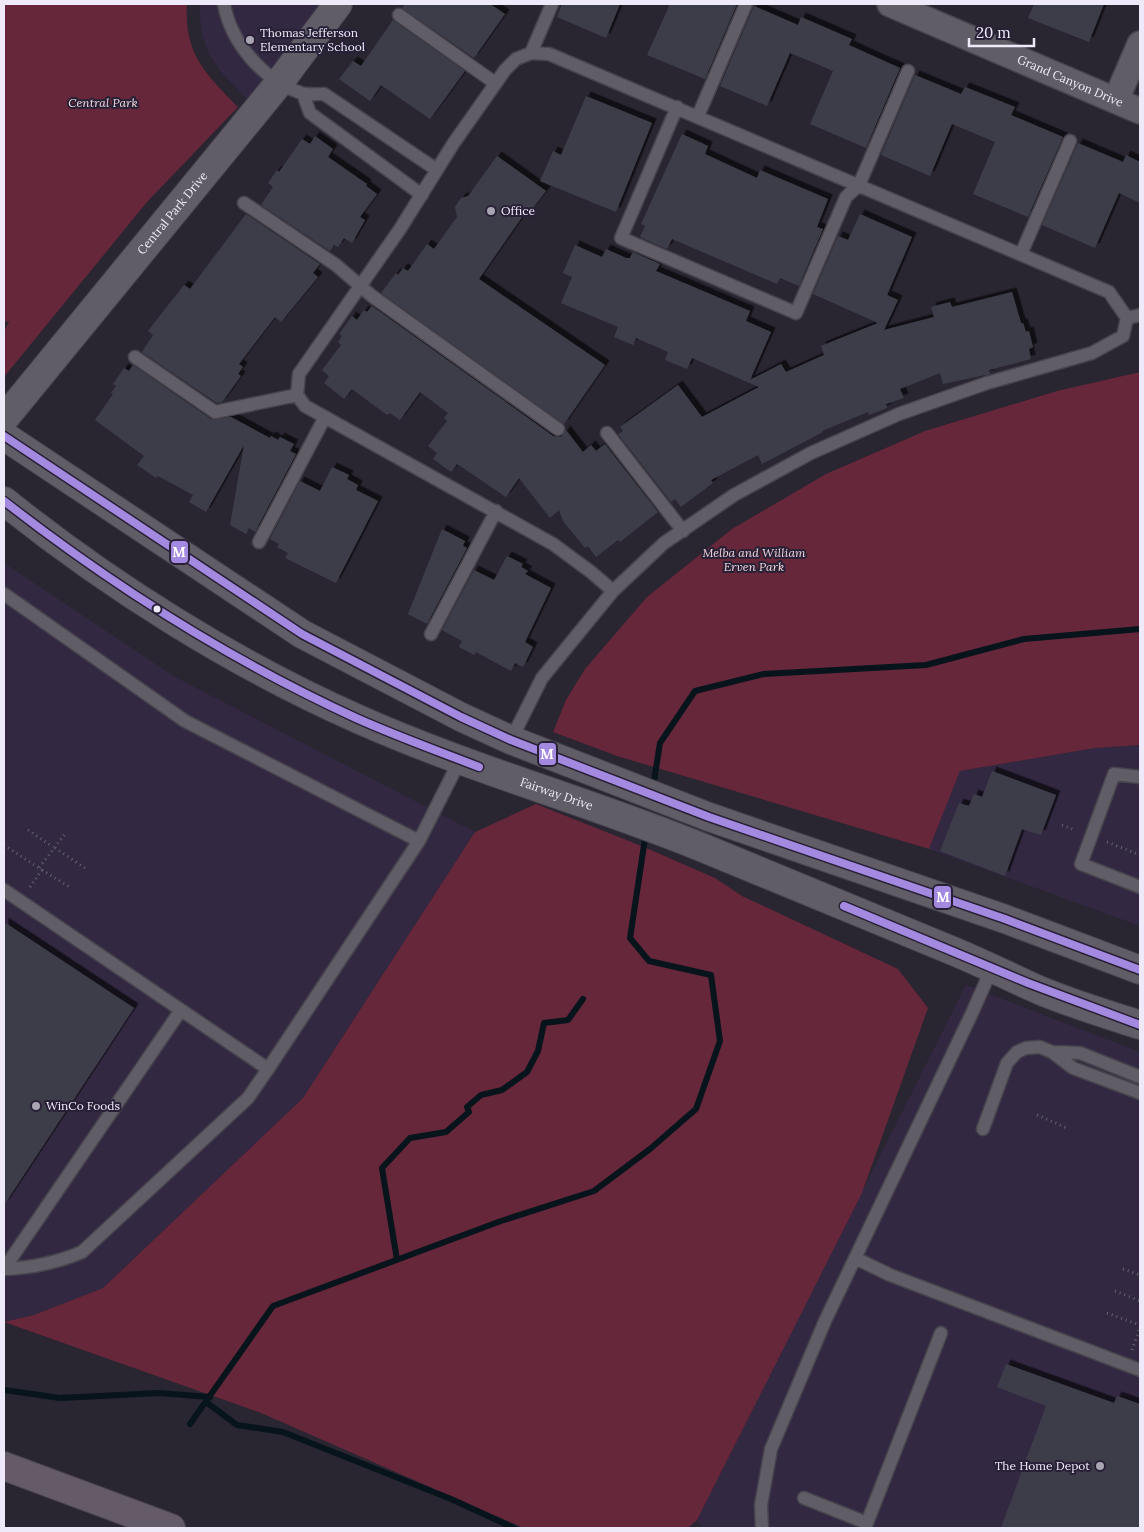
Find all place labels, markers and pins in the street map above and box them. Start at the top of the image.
place label: Thomas Jefferson Elementary School [260,25,365,54]
marker: Thomas Jefferson Elementary School [244,34,256,46]
place label: Office [501,203,536,218]
marker: Office [485,205,497,217]
unlabelled marker [152,604,162,614]
place label: WinCo Foods [46,1098,120,1113]
marker: WinCo Foods [30,1100,42,1112]
place label: The Home Depot [995,1458,1090,1473]
marker: The Home Depot [1094,1460,1106,1472]

